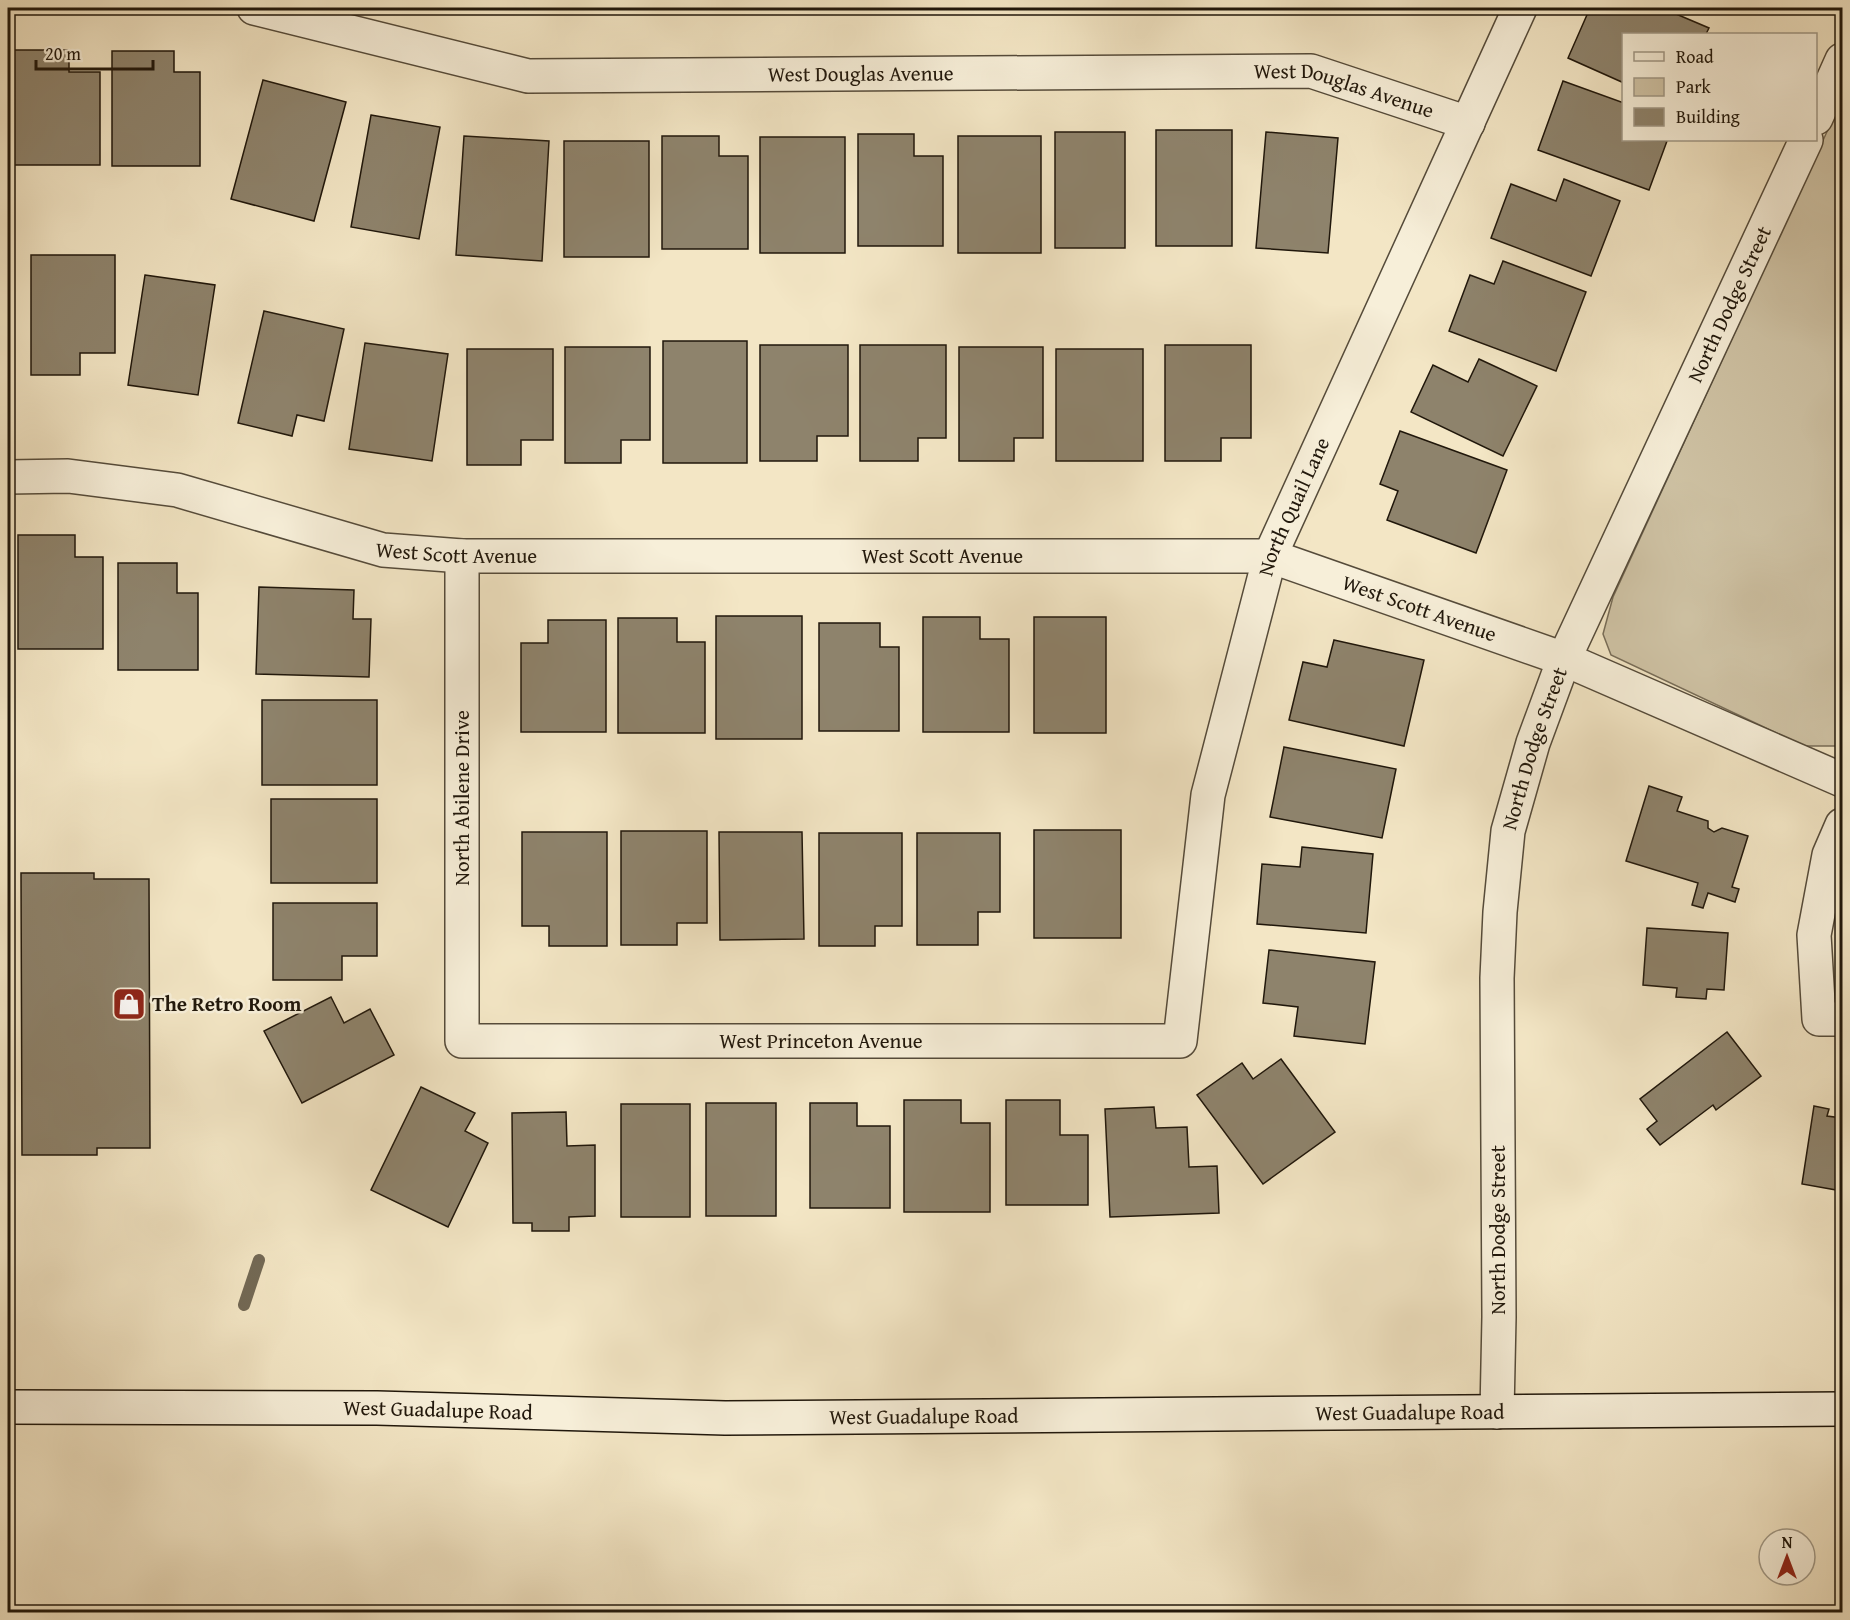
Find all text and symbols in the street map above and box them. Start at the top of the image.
scale bar [36,33,153,71]
legend [1622,33,1817,141]
text: 20 m [45,40,81,67]
text: Road [1676,43,1714,70]
street label: West Douglas Avenue [1254,55,1438,126]
street label: West Douglas Avenue [768,57,954,89]
text: Park [1676,73,1712,100]
text: Building [1676,103,1740,130]
street label: North Dodge Street [1679,220,1779,387]
street label: North Quail Lane [1249,432,1337,579]
street label: West Scott Avenue [375,533,537,571]
street label: West Scott Avenue [861,540,1023,571]
street label: West Scott Avenue [1338,567,1501,649]
street label: North Dodge Street [1493,662,1575,834]
street label: North Abilene Drive [446,710,477,886]
shop icon: The Retro Room [111,986,147,1022]
place label: The Retro Room [152,988,302,1019]
street label: West Princeton Avenue [719,1025,923,1056]
street label: North Dodge Street [1482,1145,1513,1315]
street label: West Guadalupe Road [343,1392,534,1427]
street label: West Guadalupe Road [1315,1396,1505,1428]
street label: West Guadalupe Road [829,1400,1019,1432]
north arrow [1757,1527,1817,1587]
text: N [1782,1530,1793,1554]

